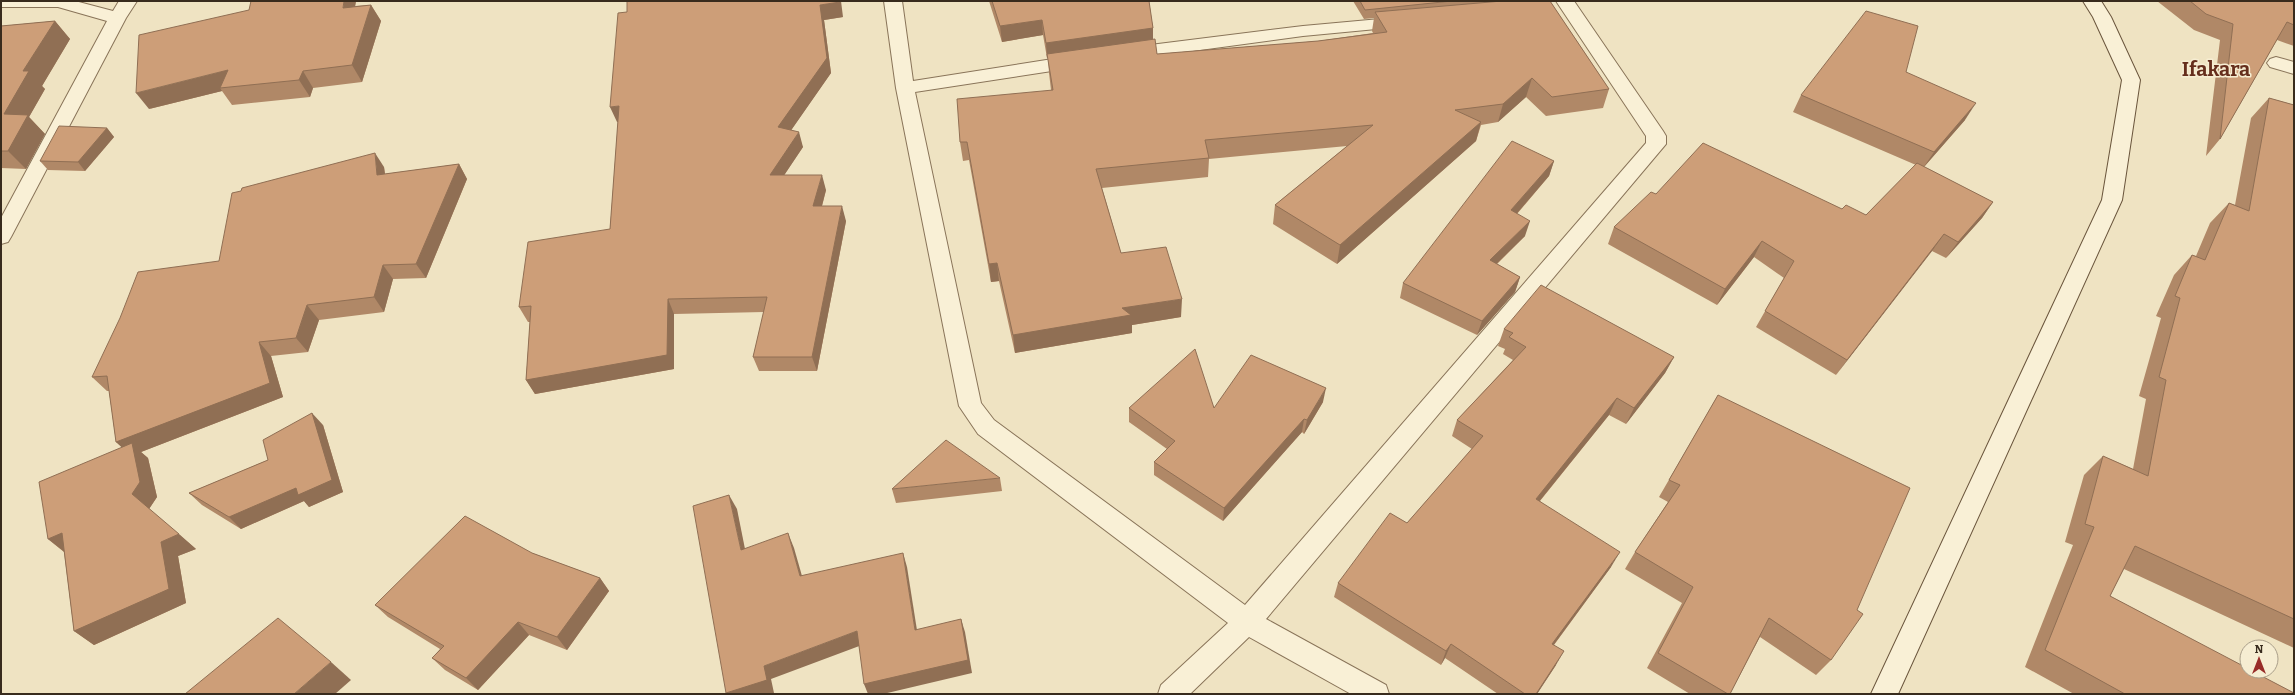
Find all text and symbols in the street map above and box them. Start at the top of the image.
district label: Ifakara [2182,57,2250,81]
north arrow [2239,639,2279,679]
text: N [2255,643,2264,656]

